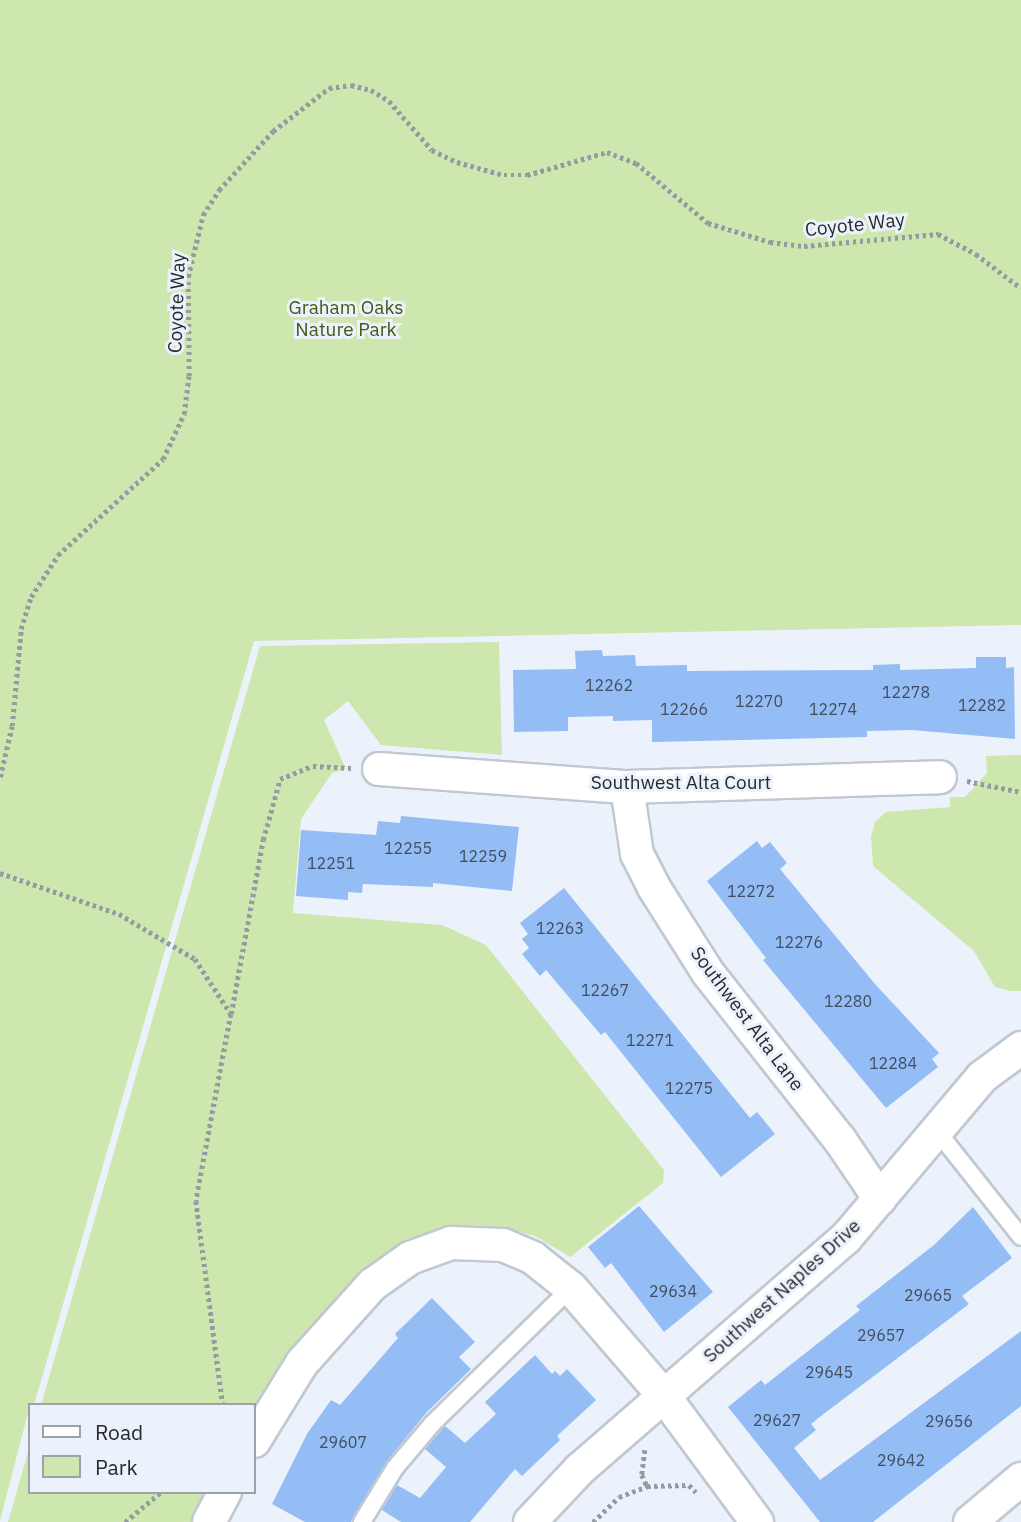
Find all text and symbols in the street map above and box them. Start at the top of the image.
street label: Coyote Way [804,208,906,242]
street label: Coyote Way [164,253,190,353]
park label: Graham Oaks Nature Park [289,297,403,341]
house number: 12262 [585,675,633,695]
house number: 12278 [882,682,930,702]
house number: 12270 [735,691,783,711]
house number: 12282 [958,695,1006,715]
house number: 12266 [660,699,708,719]
house number: 12274 [809,699,857,719]
street label: Southwest Alta Court [591,772,771,794]
house number: 12255 [384,838,432,858]
house number: 12259 [459,846,507,866]
house number: 12251 [307,853,355,873]
house number: 12272 [727,881,775,901]
house number: 12263 [536,918,584,938]
house number: 12276 [775,932,823,952]
street label: Southwest Alta Lane [685,942,809,1096]
house number: 12267 [581,980,629,1000]
house number: 12280 [824,991,872,1011]
house number: 12271 [626,1030,674,1050]
house number: 12284 [869,1053,917,1073]
house number: 12275 [665,1078,713,1098]
street label: Southwest Naples Drive [699,1215,865,1367]
house number: 29634 [649,1281,697,1301]
house number: 29665 [904,1285,952,1305]
house number: 29657 [857,1325,905,1345]
house number: 29645 [805,1362,853,1382]
legend [28,1403,256,1494]
house number: 29627 [753,1410,801,1430]
house number: 29656 [925,1411,973,1431]
text: Road [95,1418,143,1446]
house number: 29607 [319,1432,367,1452]
house number: 29642 [877,1450,925,1470]
text: Park [95,1453,138,1481]

